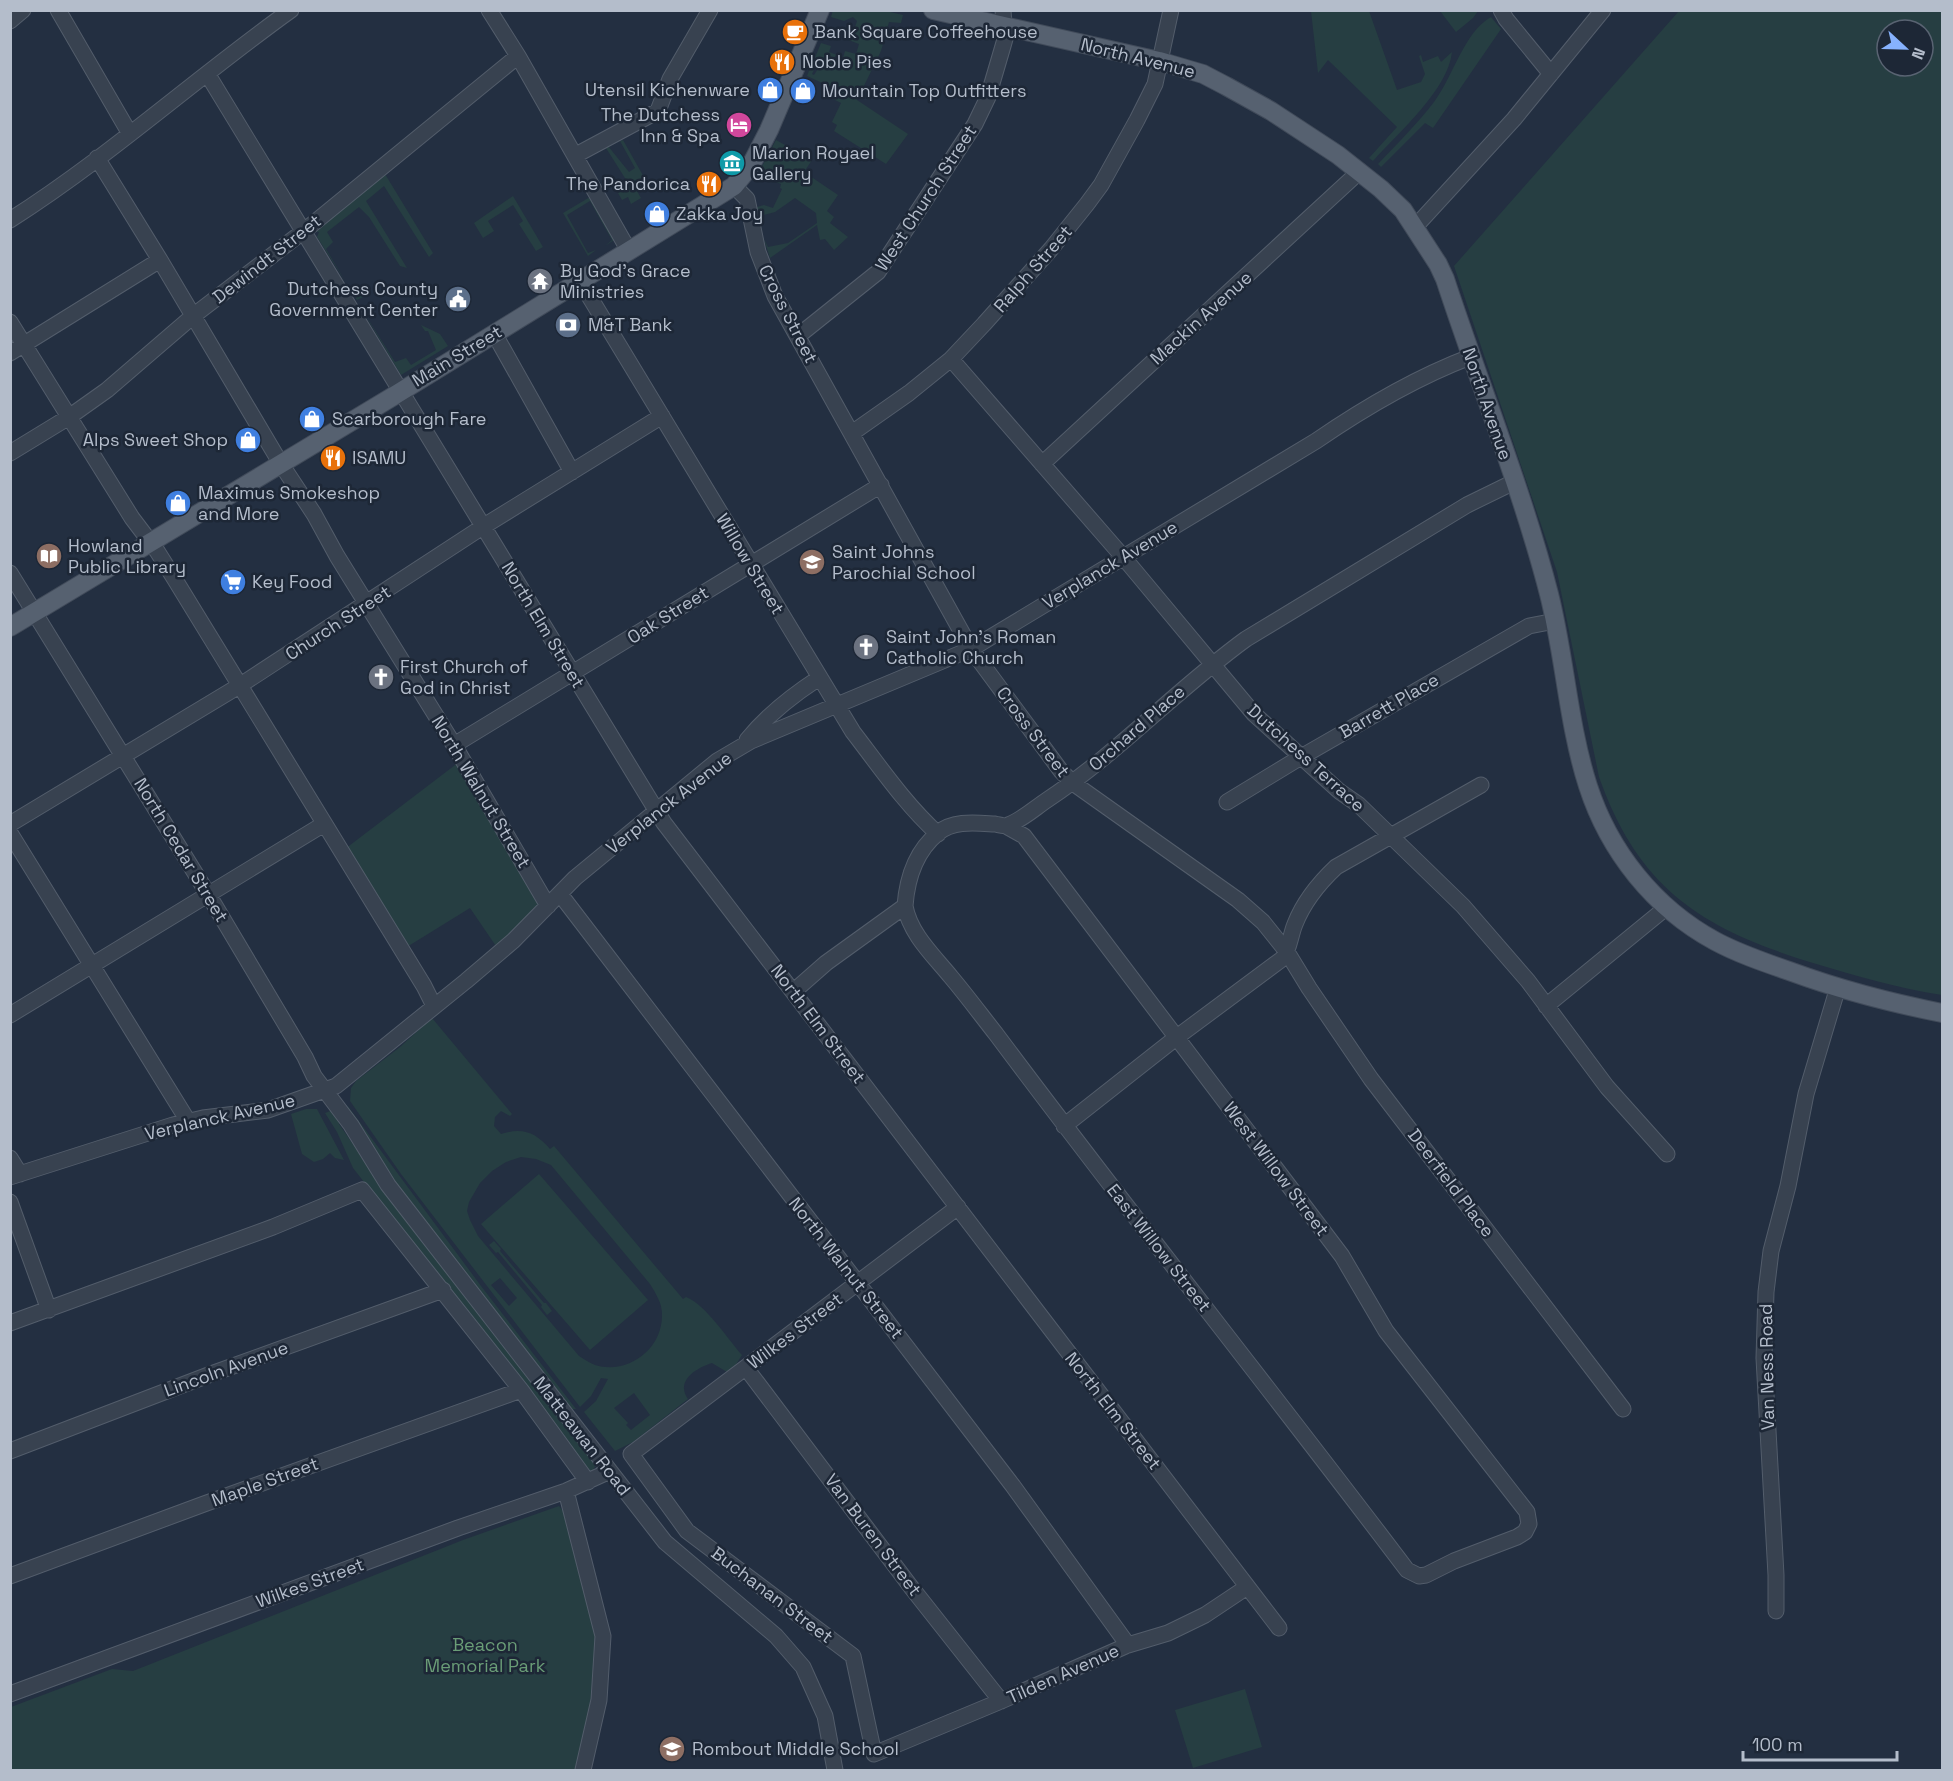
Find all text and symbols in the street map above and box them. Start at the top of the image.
cafe icon: Bank Square Coffeehouse [780,17,810,47]
north arrow [1875,18,1935,78]
place label: Bank Square Coffeehouse [814,20,1038,43]
street label: North Avenue [1079,32,1198,83]
text: N [1907,45,1930,62]
restaurant icon: Noble Pies [767,47,797,77]
place label: Noble Pies [802,50,892,73]
shop icon: Utensil Kichenware [755,75,785,105]
shop icon: Mountain Top Outfitters [788,76,818,106]
place label: Utensil Kichenware [585,78,750,101]
place label: Mountain Top Outfitters [822,79,1026,102]
place label: The Dutchess Inn & Spa [601,103,720,147]
hotel icon: The Dutchess Inn & Spa [724,110,754,140]
street label: West Church Street [870,120,981,275]
place label: Marion Royael Gallery [752,141,875,185]
museum icon: Marion Royael Gallery [717,148,747,178]
restaurant icon: The Pandorica [694,169,724,199]
place label: The Pandorica [566,172,690,195]
shop icon: Zakka Joy [642,199,672,229]
place label: Zakka Joy [676,202,763,225]
street label: Dewindt Street [208,209,326,308]
street label: Ralph Street [988,220,1077,317]
place label: By God's Grace Ministries [560,259,691,303]
street label: Cross Street [754,261,823,367]
temple icon: By God's Grace Ministries [525,266,555,296]
street label: Mackin Avenue [1145,266,1256,370]
place label: Dutchess County Government Center [269,277,438,321]
public building icon: Dutchess County Government Center [443,284,473,314]
bank icon: M&T Bank [553,310,583,340]
place label: M&T Bank [588,313,672,336]
street label: Main Street [408,320,506,391]
street label: North Avenue [1458,345,1517,463]
shop icon: Scarborough Fare [297,404,327,434]
place label: Scarborough Fare [332,407,487,430]
shop icon: Alps Sweet Shop [233,425,263,455]
place label: Alps Sweet Shop [83,428,228,451]
restaurant icon: ISAMU [318,443,348,473]
place label: ISAMU [352,446,406,469]
place label: Maximus Smokeshop and More [198,481,380,525]
shop icon: Maximus Smokeshop and More [163,488,193,518]
street label: Willow Street [711,509,790,619]
street label: Verplanck Avenue [1038,515,1182,614]
place label: Howland Public Library [68,534,186,578]
place label: Saint Johns Parochial School [832,540,976,584]
library icon: Howland Public Library [34,541,64,571]
school or university icon: Saint Johns Parochial School [797,547,827,577]
street label: North Elm Street [497,557,590,692]
supermarket icon: Key Food [218,567,248,597]
place label: Key Food [252,570,332,593]
street label: Church Street [281,580,395,665]
street label: Oak Street [623,581,713,649]
place label: Saint John's Roman Catholic Church [886,625,1056,669]
church icon: Saint John's Roman Catholic Church [851,632,881,662]
place label: First Church of God in Christ [400,655,528,699]
church icon: First Church of God in Christ [366,662,396,692]
street label: Barrett Place [1335,668,1443,743]
street label: Orchard Place [1084,680,1190,776]
street label: Cross Street [992,682,1075,782]
street label: Dutchess Terrace [1243,699,1370,817]
street label: North Walnut Street [427,711,536,872]
street label: Verplanck Avenue [601,746,736,859]
street label: North Cedar Street [129,773,234,926]
street label: North Elm Street [766,959,871,1088]
street label: Verplanck Avenue [142,1088,297,1145]
street label: West Willow Street [1218,1097,1334,1240]
street label: Deerfield Place [1403,1124,1500,1242]
street label: East Willow Street [1102,1179,1217,1316]
street label: North Walnut Street [784,1192,909,1343]
street label: Wilkes Street [742,1287,847,1374]
street label: Van Ness Road [1754,1303,1779,1431]
street label: Lincoln Avenue [161,1335,291,1402]
street label: North Elm Street [1060,1347,1167,1474]
street label: Matteawan Road [529,1371,636,1500]
street label: Maple Street [208,1452,321,1512]
street label: Van Buren Street [820,1469,927,1600]
street label: Buchanan Street [707,1541,838,1648]
street label: Wilkes Street [253,1552,367,1613]
park label: Beacon Memorial Park [425,1633,546,1677]
street label: Tilden Avenue [1003,1639,1123,1709]
scale bar [1743,1724,1898,1762]
text: 100 m [1752,1733,1803,1756]
school or university icon: Rombout Middle School [657,1734,687,1764]
place label: Rombout Middle School [692,1737,899,1760]

